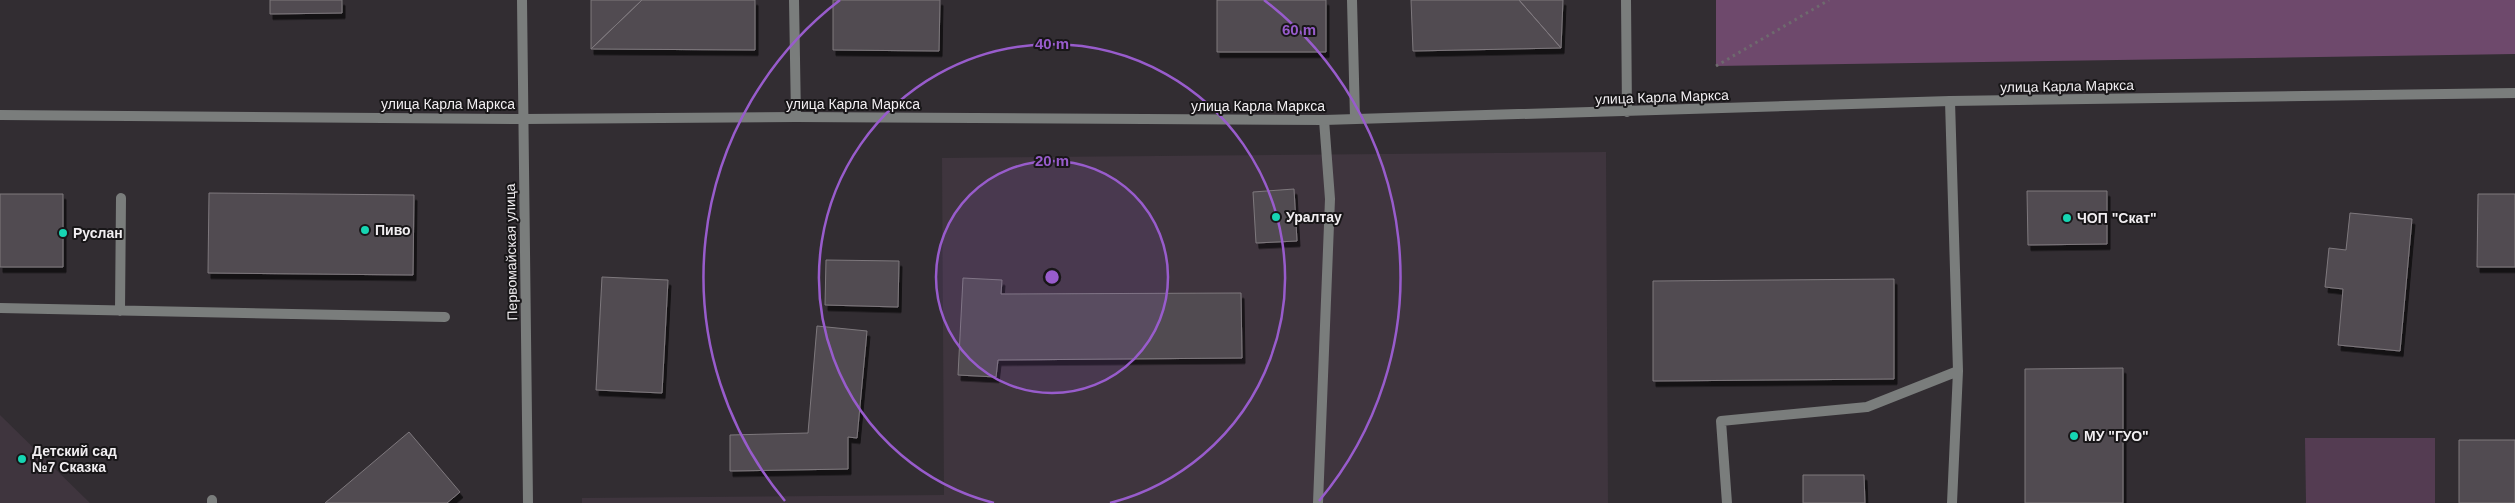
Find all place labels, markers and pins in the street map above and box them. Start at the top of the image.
place label: Уралтау [1286,209,1342,225]
place label: ЧОП "Скат" [2077,210,2157,226]
marker: Уралтау [1270,211,1282,223]
marker: ЧОП "Скат" [2061,212,2073,224]
place label: Пиво [375,222,411,238]
marker: Пиво [359,224,371,236]
place label: Руслан [73,225,123,241]
marker: Руслан [57,227,69,239]
centre of rings [1043,268,1061,286]
place label: МУ "ГУО" [2084,428,2149,444]
marker: МУ "ГУО" [2068,430,2080,442]
place label: Детский сад №7 Сказка [32,443,117,475]
marker: Детский сад №7 Сказка [16,453,28,465]

